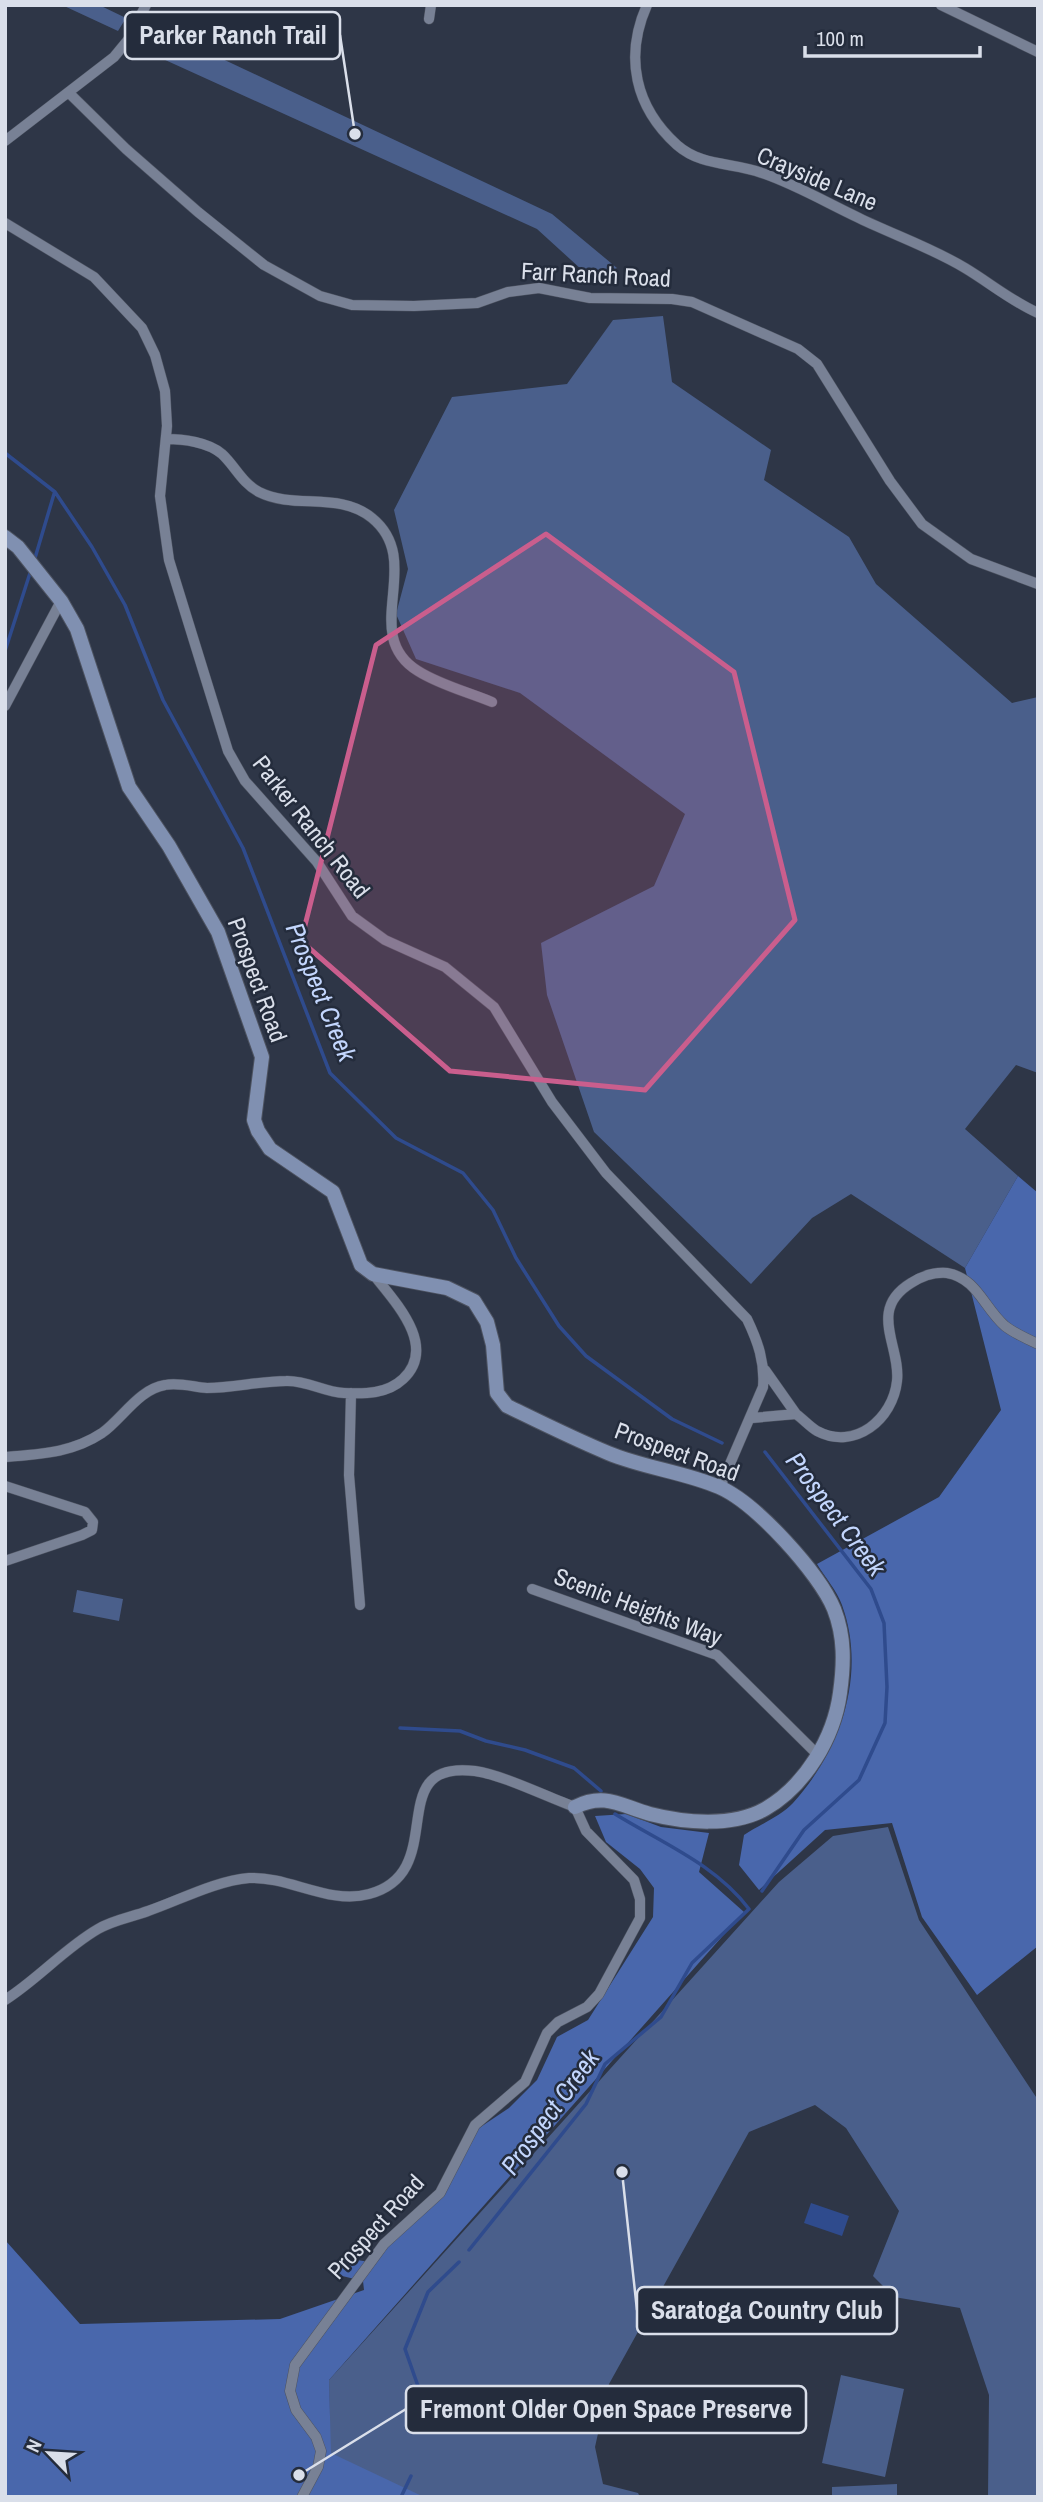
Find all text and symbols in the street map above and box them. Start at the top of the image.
callout: Parker Ranch Trail [125,12,340,59]
scale bar [805,14,980,58]
text: Parker Ranch Trail [139,17,327,52]
text: 100 m [816,24,864,53]
street label: Crayside Lane [752,138,883,218]
street label: Farr Ranch Road [520,254,672,294]
street label: Parker Ranch Road [246,748,378,904]
street label: Prospect Road [221,913,295,1046]
water label: Prospect Creek [278,917,366,1068]
street label: Prospect Road [611,1414,744,1488]
water label: Prospect Creek [778,1444,895,1584]
street label: Scenic Heights Way [550,1559,727,1653]
water label: Prospect Creek [492,2041,608,2181]
street label: Prospect Road [320,2167,431,2285]
callout: Saratoga Country Club [637,2287,897,2334]
text: Saratoga Country Club [651,2292,883,2327]
callout: Fremont Older Open Space Preserve [406,2386,806,2433]
text: Fremont Older Open Space Preserve [420,2391,792,2426]
north arrow [14,2418,84,2488]
text: N [19,2435,48,2456]

